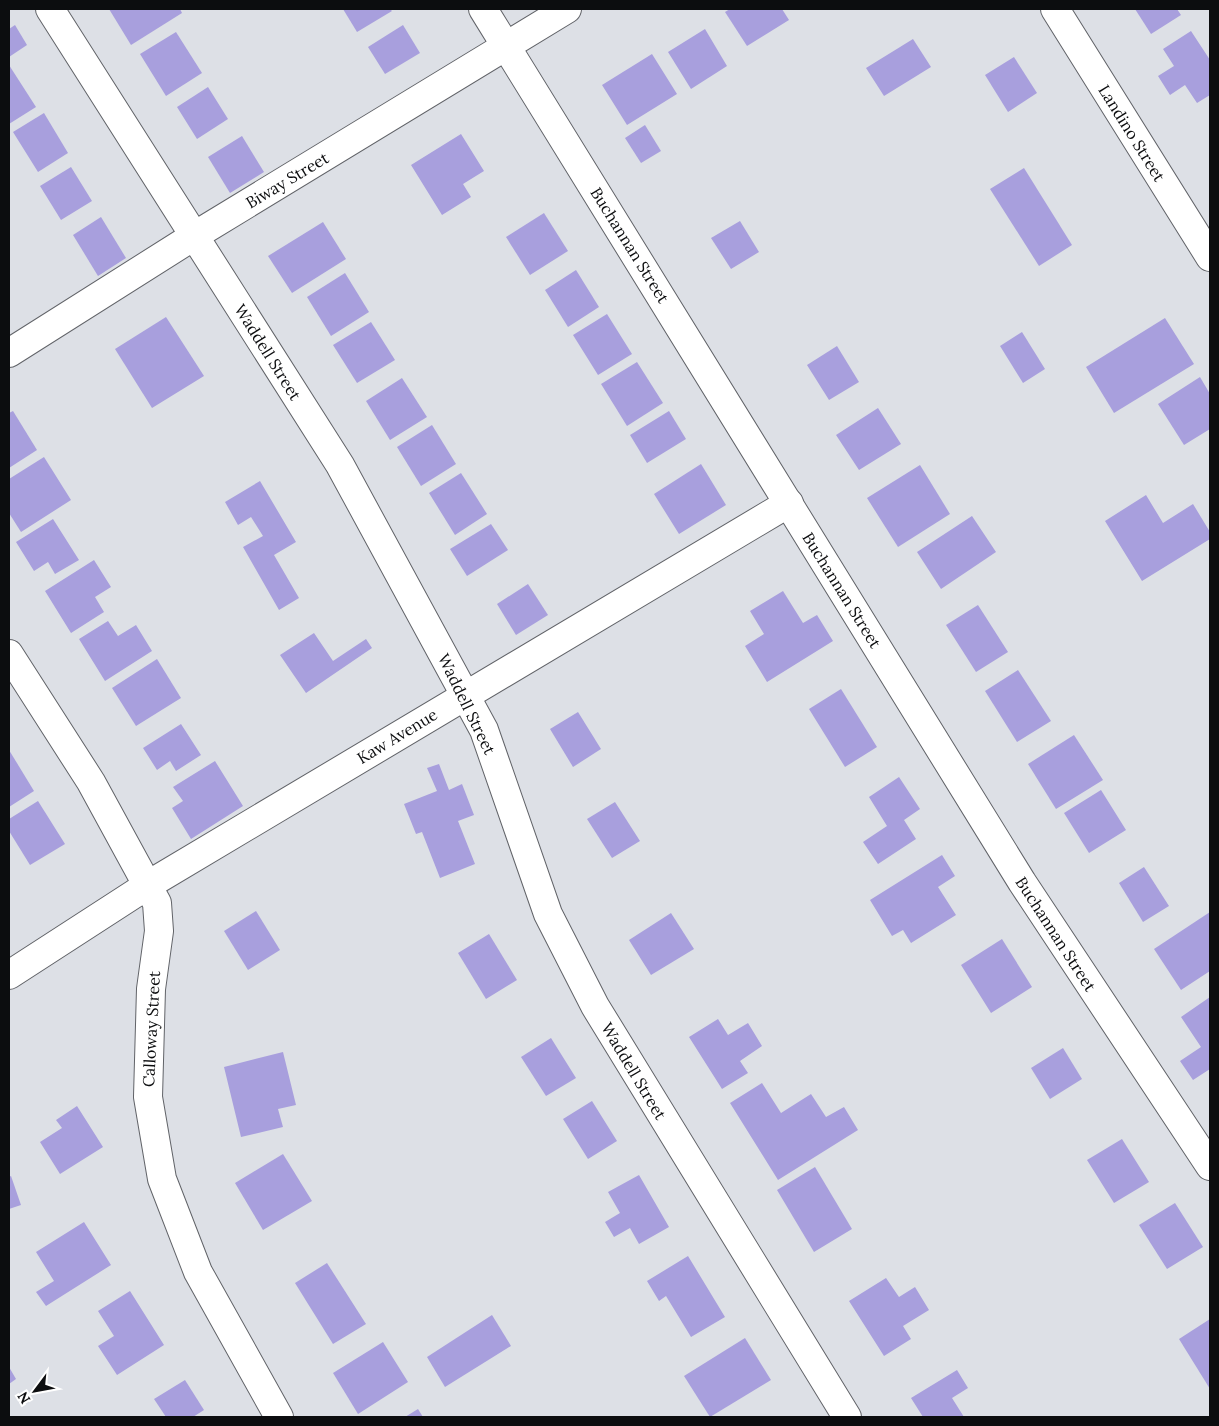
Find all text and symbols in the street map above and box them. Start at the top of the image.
street label: Landino Street [1094,81,1170,186]
street label: Biway Street [242,147,333,213]
street label: Buchannan Street [586,183,674,307]
street label: Waddell Street [230,300,306,404]
street label: Buchannan Street [798,528,886,652]
street label: Waddell Street [434,650,500,758]
street label: Kaw Avenue [353,704,441,768]
street label: Buchannan Street [1011,873,1101,996]
street label: Calloway Street [138,970,164,1088]
street label: Waddell Street [597,1019,671,1124]
north arrow [10,1366,60,1416]
text: N [13,1388,34,1407]

